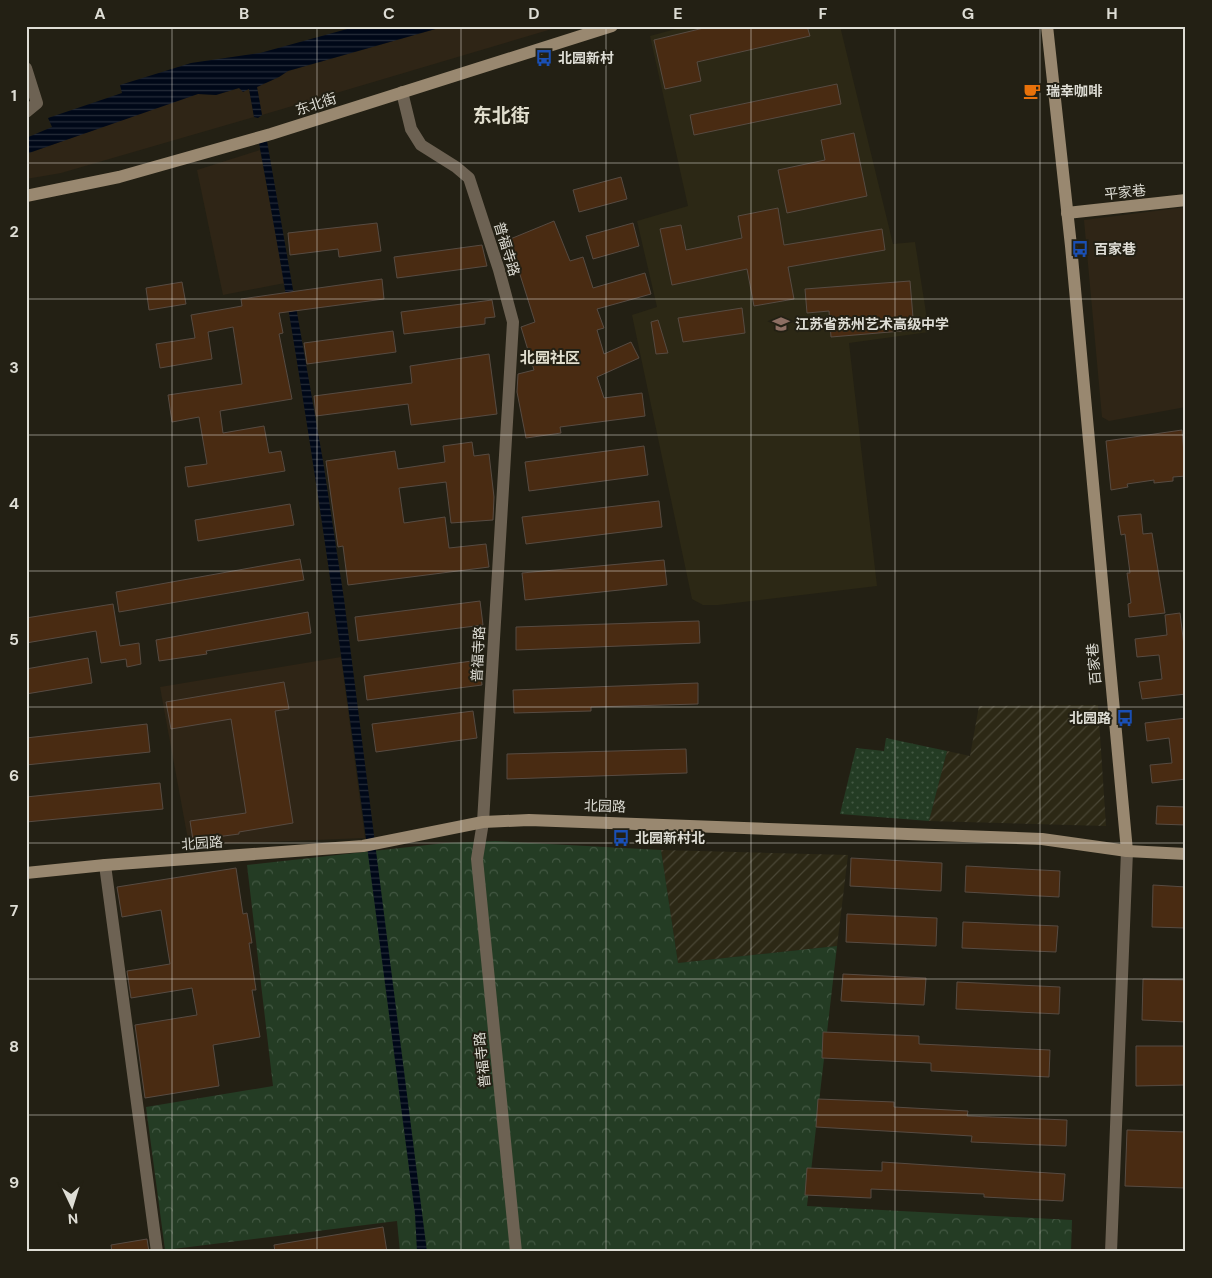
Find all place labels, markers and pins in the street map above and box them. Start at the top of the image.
bus stop icon: 北园新村 [534,48,554,68]
place label: 北园新村 [558,49,614,67]
cafe icon: 瑞幸咖啡 [1022,81,1042,101]
place label: 瑞幸咖啡 [1046,82,1103,100]
bus stop icon: 百家巷 [1070,239,1090,259]
place label: 百家巷 [1094,240,1136,258]
school or university icon: 江苏省苏州艺术高级中学 [771,314,791,334]
place label: 江苏省苏州艺术高级中学 [795,315,949,333]
bus stop icon: 北园路 [1115,708,1135,728]
place label: 北园路 [1069,709,1111,727]
bus stop icon: 北园新村北 [611,828,631,848]
place label: 北园新村北 [635,829,705,847]

